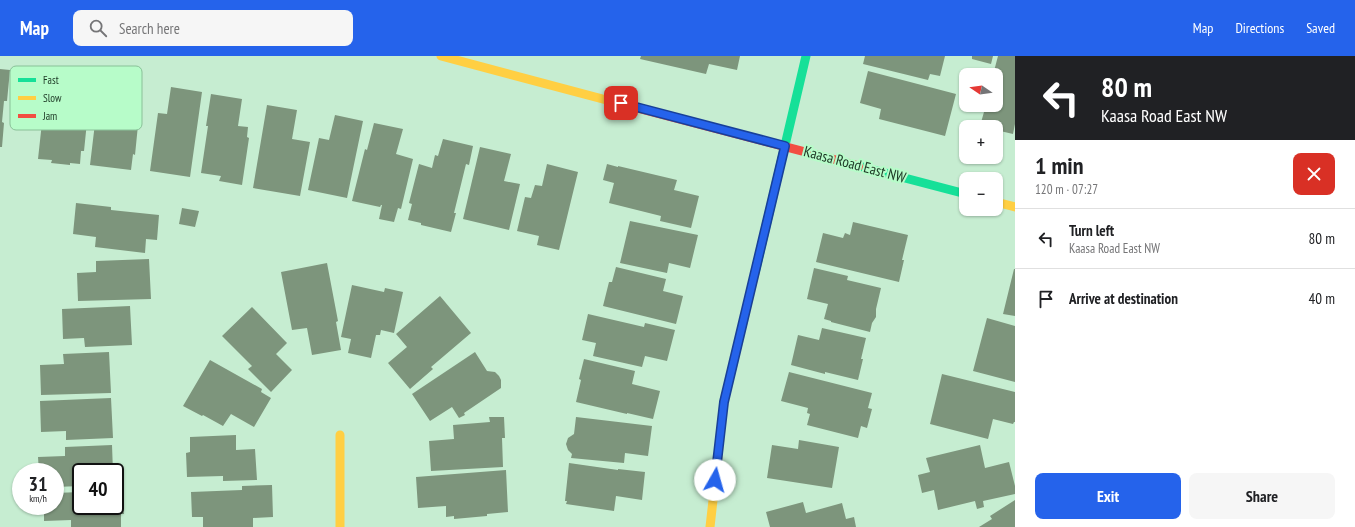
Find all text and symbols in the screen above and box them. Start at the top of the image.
search box [73,10,353,46]
text: Map [20,16,49,40]
icon: search [87,17,109,39]
text: Search here [119,19,180,38]
text: Map [1193,19,1213,37]
text: Directions [1235,19,1284,37]
text: Saved [1306,19,1335,37]
legend [10,66,142,130]
north arrow [959,68,1003,112]
map controls [959,68,1003,216]
text: 80 m [1101,68,1152,105]
icon: left [1035,72,1087,124]
text: Fast [43,73,59,87]
pin [604,86,638,120]
text: Slow [43,91,62,105]
icon: arrive [610,92,632,114]
text: Kaasa Road East NW [1101,104,1227,127]
text: Jam [42,109,57,123]
button: + [959,120,1003,164]
street label: Kaasa Road East NW [802,141,908,187]
text: 1 min [1035,150,1083,181]
button: close [1293,153,1335,195]
button: − [959,172,1003,216]
text: 120 m · 07:27 [1035,181,1098,198]
text: Turn left [1069,221,1114,240]
icon: left [1035,228,1057,250]
text: 80 m [1309,229,1335,248]
text: Kaasa Road East NW [1069,240,1160,257]
icon: arrive [1035,288,1057,310]
text: Arrive at destination [1069,289,1178,308]
text: 40 m [1309,289,1335,308]
position arrow [694,459,736,501]
speed limit sign: 40 [72,463,124,515]
text: 31 [28,471,48,497]
button: Exit [1035,473,1181,519]
button: Share [1189,473,1335,519]
text: km/h [29,492,47,505]

